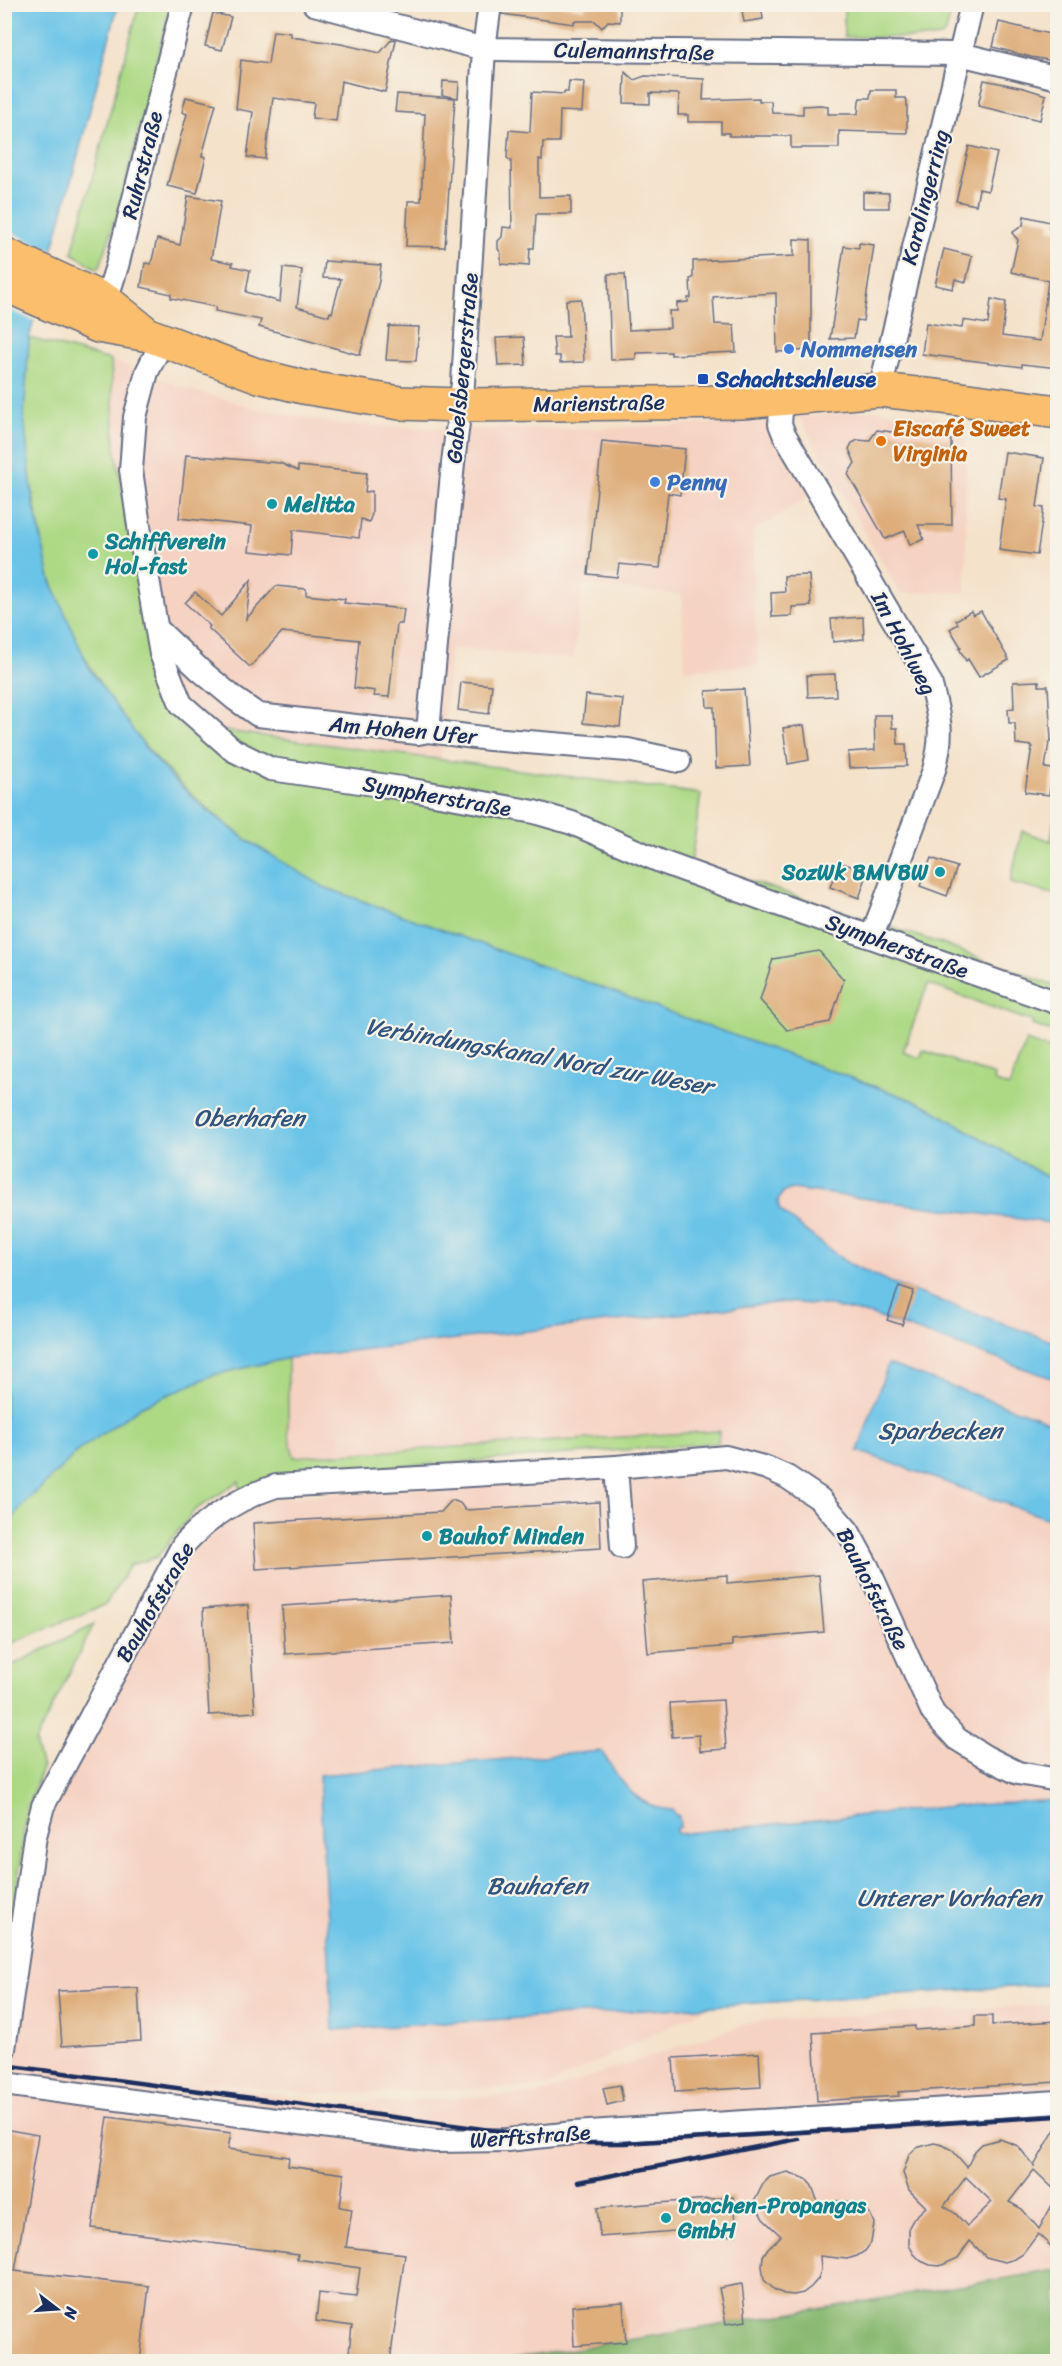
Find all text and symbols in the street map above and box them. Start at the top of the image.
street label: Culemannstraße [553,30,715,72]
street label: Ruhrstraße [110,106,174,223]
street label: Karolingerring [889,125,961,269]
street label: Gabelsbergerstraße [434,271,490,465]
place label: Nommensen [800,330,917,369]
marker: Nommensen [782,342,796,356]
place label: Schachtschleuse [714,360,877,399]
marker: Schachtschleuse [696,372,710,386]
street label: Marienstraße [533,382,665,424]
place label: Eiscafé Sweet Virginia [893,409,1031,473]
marker: Eiscafé Sweet Virginia [874,434,888,448]
place label: Penny [667,463,727,502]
marker: Penny [648,475,662,489]
place label: Melitta [283,485,356,524]
marker: Melitta [265,497,279,511]
place label: Schiffverein Hol-fast [104,522,226,586]
marker: Schiffverein Hol-fast [86,547,100,561]
street label: Im Hohlweg [860,583,948,702]
street label: Am Hohen Ufer [326,704,481,756]
street label: Sympherstraße [360,764,515,828]
place label: SozWk BMVBW [781,853,929,892]
marker: SozWk BMVBW [933,865,947,879]
street label: Sympherstraße [820,902,975,990]
water label: Verbindungskanal Nord zur Weser [362,1005,720,1108]
water label: Oberhafen [194,1097,307,1139]
water label: Sparbecken [878,1410,1005,1452]
place label: Bauhof Minden [439,1517,584,1556]
street label: Bauhofstraße [825,1521,921,1657]
marker: Bauhof Minden [420,1529,434,1543]
street label: Bauhofstraße [105,1534,205,1670]
water label: Bauhafen [487,1865,590,1907]
water label: Unterer Vorhafen [857,1877,1044,1919]
street label: Werftstraße [468,2112,592,2160]
place label: Drachen-Propangas GmbH [677,2186,867,2250]
marker: Drachen-Propangas GmbH [659,2211,673,2225]
north arrow [27,2279,87,2339]
text: N [55,2303,87,2324]

